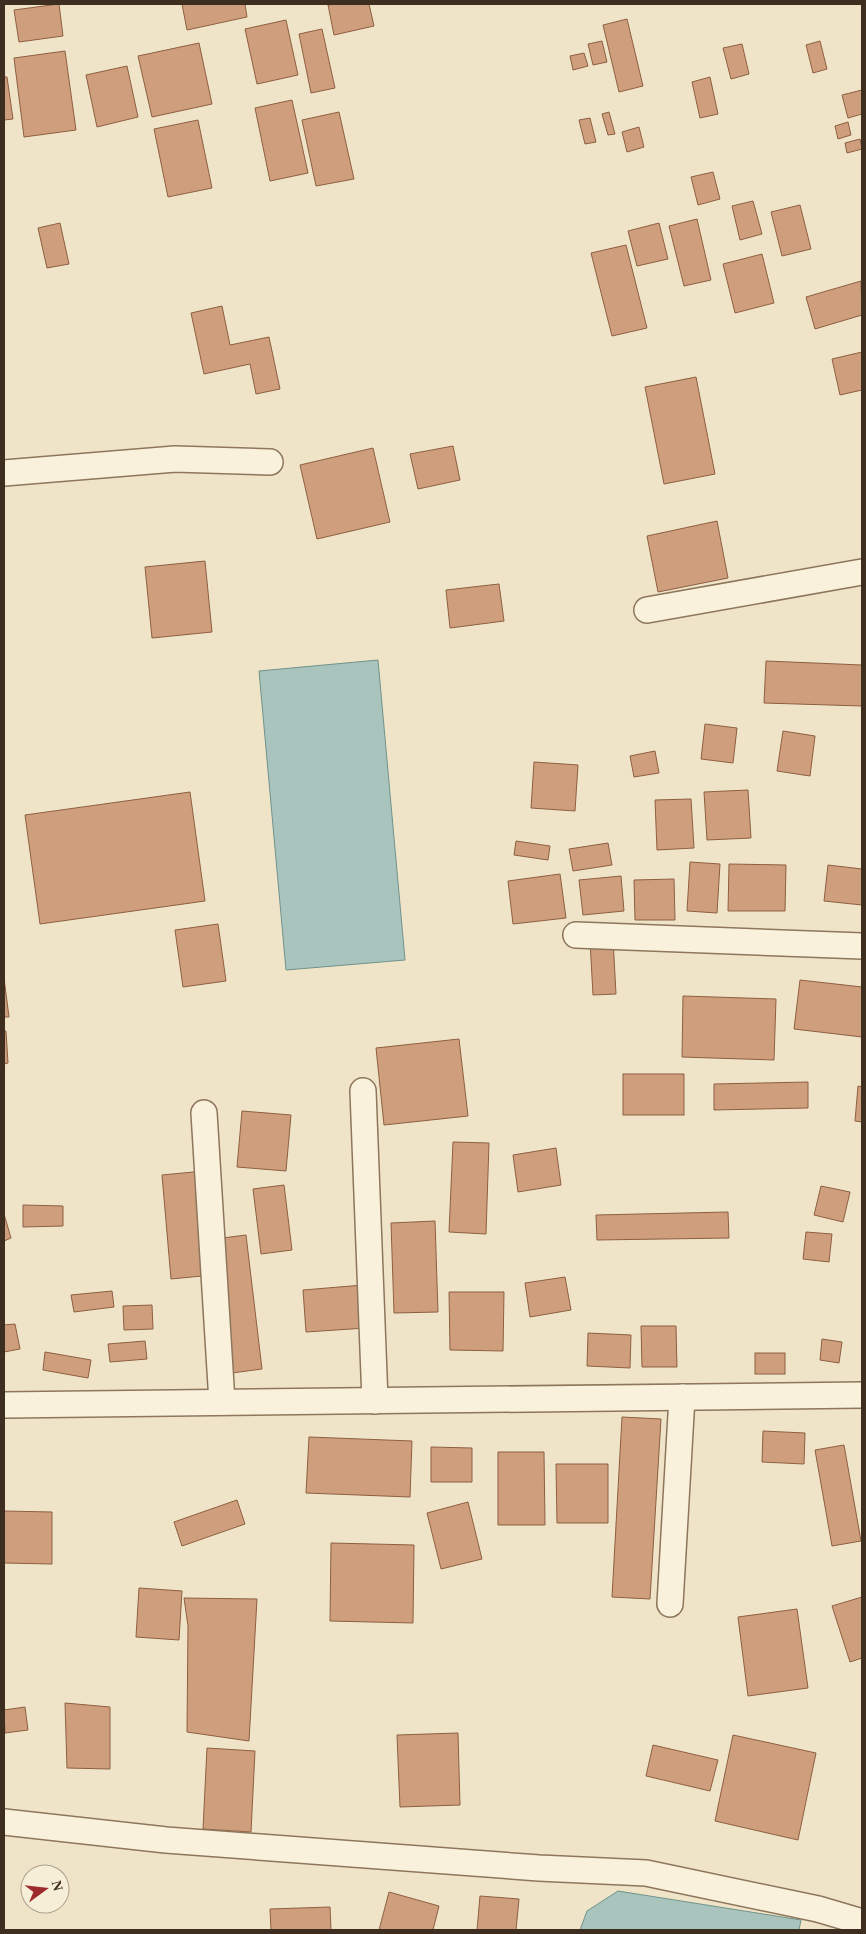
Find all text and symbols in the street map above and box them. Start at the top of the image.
north arrow [20,1864,70,1914]
text: N [49,1879,66,1893]

